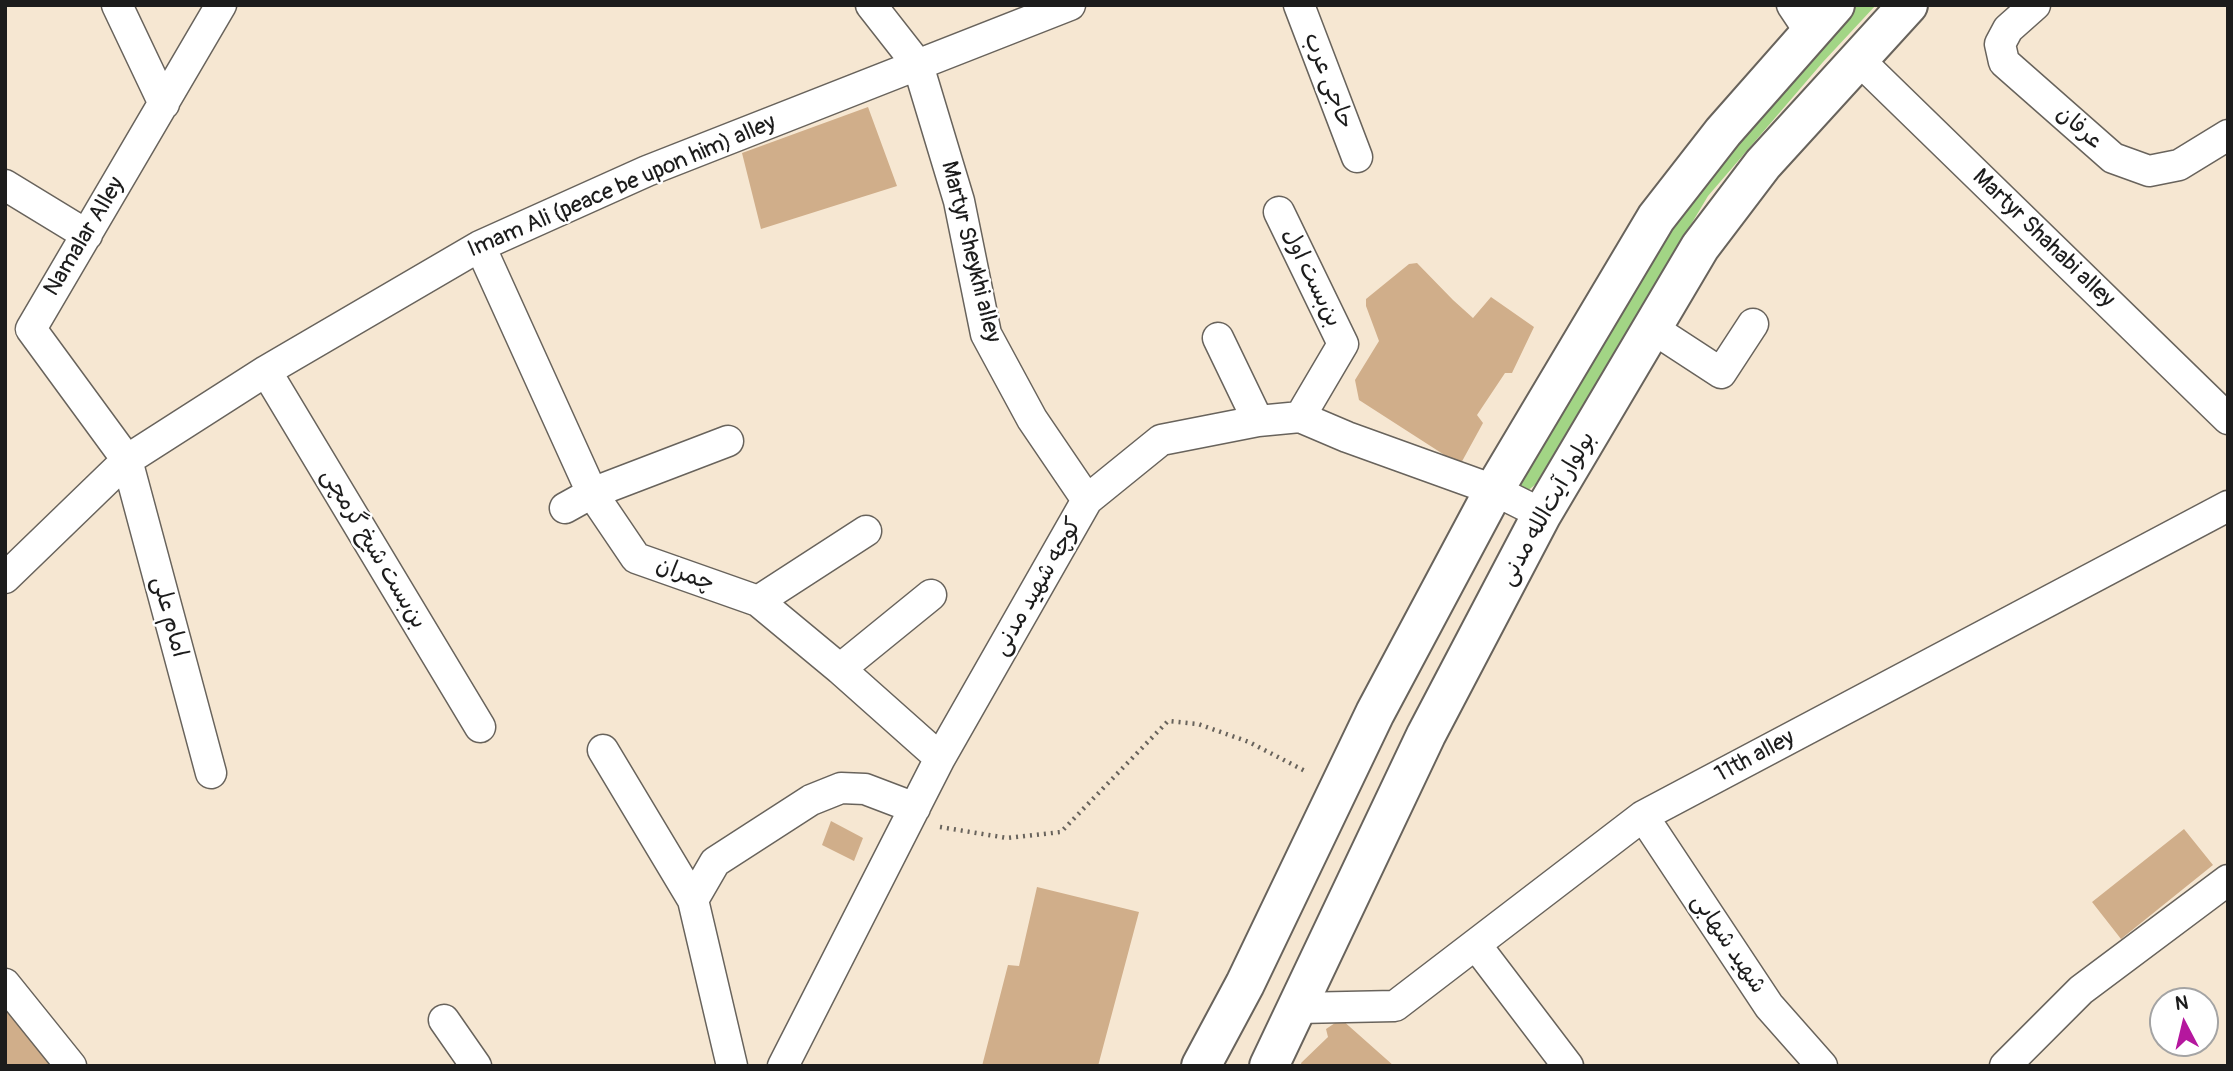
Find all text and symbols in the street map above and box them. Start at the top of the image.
street label: حاجی عرب [1297,29,1359,133]
street label: عرفان [2050,100,2108,156]
street label: Imam Ali (peace be upon him) alley [464,109,780,265]
street label: Martyr Sheykhi alley [934,159,1006,345]
street label: Martyr Shahabi alley [1966,164,2120,314]
street label: Namalar Alley [39,173,131,301]
street label: بن‌بست اول [1275,224,1347,332]
street label: بولوار آیت‌الله مدنی [1494,427,1602,591]
street label: بن‌بست شیخ گرمچی [314,464,432,634]
street label: کوچه شهید مدنی [987,513,1089,661]
street label: چمران [652,552,718,598]
street label: امام علی [145,573,193,661]
street label: 11th alley [1711,725,1799,789]
street label: شهید شهابی [1685,889,1771,999]
north arrow [2149,987,2219,1057]
text: N [2174,990,2190,1016]

